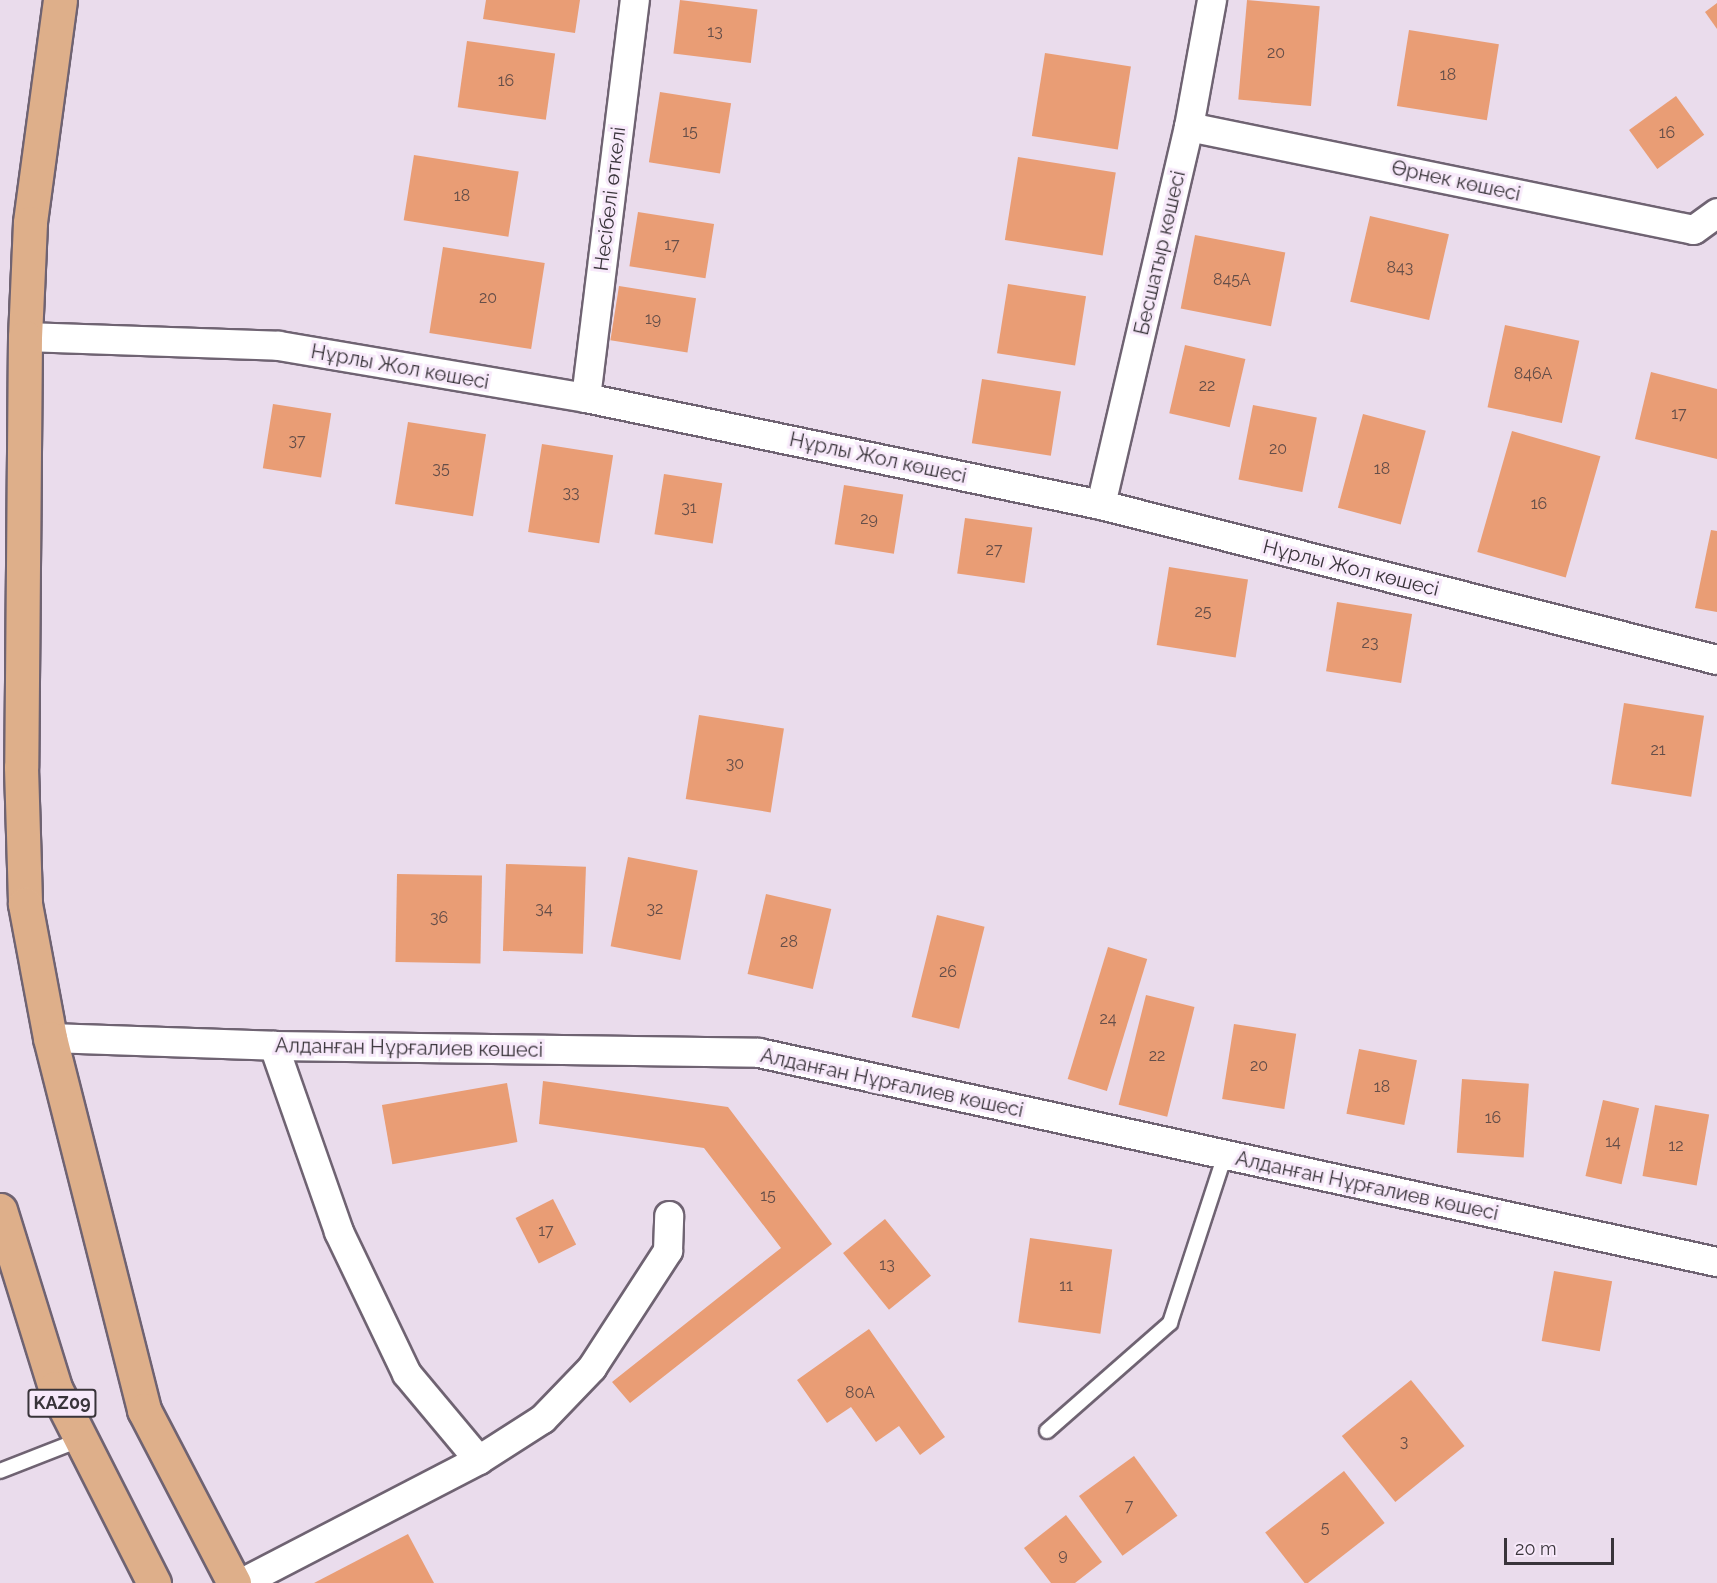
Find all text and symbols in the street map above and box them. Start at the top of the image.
house number: 13 [707,22,723,42]
house number: 20 [1267,43,1285,63]
house number: 18 [1440,65,1456,85]
house number: 16 [498,71,514,91]
house number: 15 [682,122,698,142]
house number: 16 [1659,123,1675,143]
street label: Несібелі өткелі [589,125,631,273]
street label: Өрнек көшесі [1389,156,1523,206]
street label: Бесшатыр көшесі [1129,169,1191,337]
house number: 18 [454,186,470,206]
house number: 17 [664,235,680,255]
house number: 843 [1387,258,1413,278]
house number: 845А [1213,270,1251,290]
house number: 20 [479,288,497,308]
house number: 19 [645,309,661,329]
street label: Нұрлы Жол көшесі [309,340,491,394]
house number: 846А [1514,364,1552,384]
house number: 22 [1199,376,1215,396]
house number: 17 [1671,404,1687,424]
street label: Нұрлы Жол көшесі [787,428,969,488]
house number: 37 [288,431,306,451]
house number: 20 [1269,439,1287,459]
house number: 35 [432,459,450,479]
house number: 18 [1374,459,1390,479]
house number: 33 [562,483,580,503]
house number: 16 [1531,494,1547,514]
house number: 31 [681,498,697,518]
house number: 29 [860,509,878,529]
street label: Нұрлы Жол көшесі [1261,535,1441,601]
house number: 27 [986,540,1002,560]
house number: 25 [1194,602,1212,622]
house number: 23 [1362,633,1378,653]
house number: 21 [1650,740,1666,760]
house number: 30 [726,754,744,774]
house number: 34 [535,899,553,919]
house number: 32 [647,899,663,919]
house number: 36 [430,908,448,928]
house number: 28 [780,932,798,952]
house number: 26 [939,962,957,982]
house number: 24 [1099,1009,1117,1029]
street label: Алданған Нұрғалиев көшесі [275,1034,543,1062]
street label: Алданған Нұрғалиев көшесі [758,1043,1026,1123]
house number: 22 [1149,1046,1165,1066]
house number: 20 [1250,1056,1268,1076]
house number: 18 [1374,1077,1390,1097]
house number: 16 [1485,1108,1501,1128]
house number: 14 [1605,1132,1621,1152]
house number: 12 [1668,1136,1684,1156]
street label: Алданған Нұрғалиев көшесі [1233,1146,1501,1226]
house number: 15 [760,1186,776,1206]
house number: 17 [538,1221,554,1241]
house number: 13 [879,1255,895,1275]
house number: 11 [1059,1276,1073,1296]
house number: 80А [845,1383,875,1403]
road number: KAZ09 [26,1388,98,1418]
house number: 3 [1400,1432,1408,1452]
house number: 7 [1125,1496,1133,1516]
house number: 5 [1321,1518,1329,1538]
scale bar [1507,1526,1616,1564]
text: 20 m [1515,1538,1557,1559]
house number: 9 [1058,1545,1068,1565]

